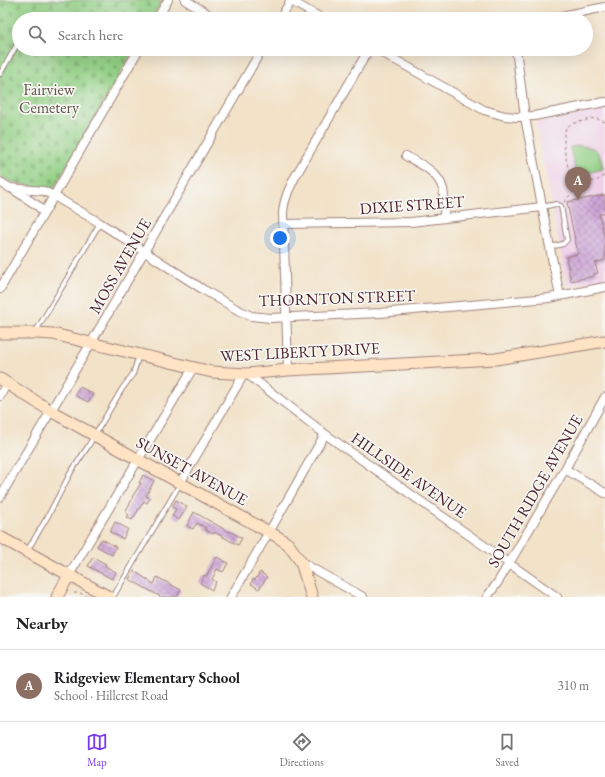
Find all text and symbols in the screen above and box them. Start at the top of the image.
search box [12,12,593,56]
icon: search [26,23,48,45]
text: Search here [58,25,123,44]
park label: Fairview Cemetery [19,79,80,118]
pin: A [565,167,591,200]
street label: DIXIE STREET [359,191,465,219]
street label: MOSS AVENUE [84,214,156,318]
your location [270,228,290,248]
street label: THORNTON STREET [258,285,416,311]
street label: WEST LIBERTY DRIVE [220,337,380,367]
street label: SOUTH RIDGE AVENUE [483,411,587,571]
street label: HILLSIDE AVENUE [347,427,471,523]
street label: SUNSET AVENUE [132,432,252,510]
text: Nearby [16,612,68,634]
text: Ridgeview Elementary School [54,668,240,687]
text: A [24,677,34,694]
text: 310 m [558,677,589,694]
text: School · Hillcrest Road [54,687,168,704]
tab: Map [86,731,108,769]
tab: Directions [280,731,324,769]
tab: Saved [496,731,519,769]

